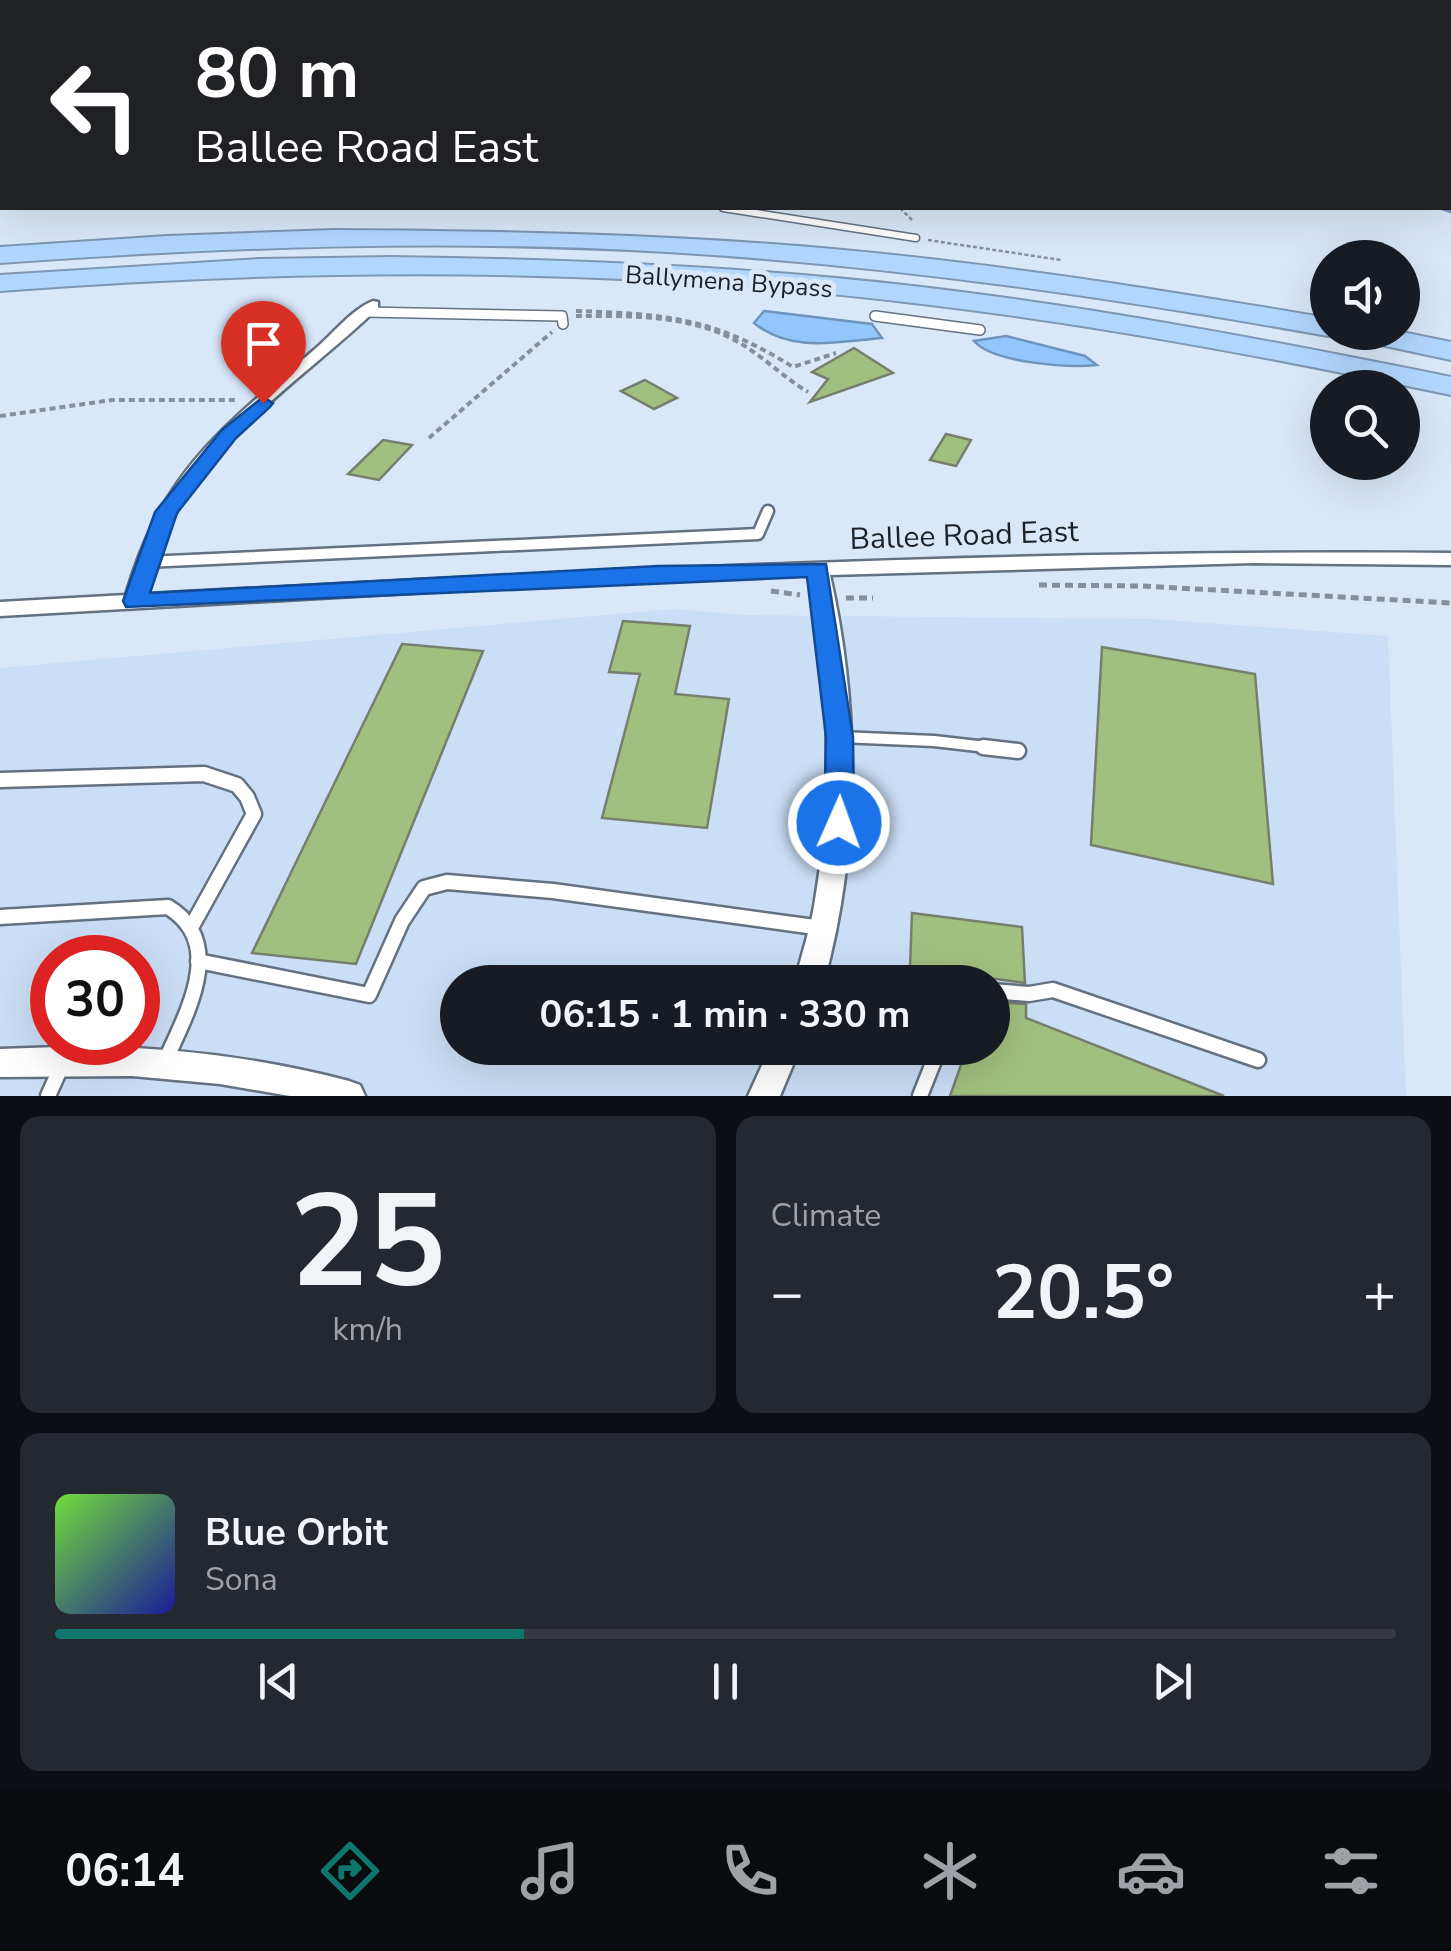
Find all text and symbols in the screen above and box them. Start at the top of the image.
text: 80 m [195,26,359,122]
icon: left [30,40,160,170]
text: Ballee Road East [195,117,538,178]
map controls [1310,240,1420,480]
button: sound [1310,240,1420,350]
street label: Ballymena Bypass [624,258,834,306]
pin [221,301,306,404]
icon: arrive [236,316,291,371]
button: search [1310,370,1420,480]
street label: Ballee Road East [849,511,1080,560]
position arrow [787,771,891,875]
speed limit sign: 30 [30,935,160,1065]
text: 06:15 · 1 min · 330 m [540,989,910,1040]
text: 25 [290,1154,446,1331]
text: Climate [771,1194,881,1237]
text: 20.5° [992,1242,1174,1344]
text: − [771,1256,804,1331]
text: + [1363,1256,1396,1331]
text: km/h [332,1308,403,1351]
text: Blue Orbit [205,1507,388,1558]
text: Sona [205,1558,278,1601]
icon: previous [251,1654,306,1709]
icon: pause [698,1654,753,1709]
icon: next [1145,1654,1200,1709]
icon: directions [315,1836,385,1906]
icon: music [515,1836,585,1906]
icon: phone [715,1836,785,1906]
icon: climate [915,1836,985,1906]
icon: car [1116,1836,1186,1906]
icon: filters [1316,1836,1386,1906]
text: 06:14 [65,1841,184,1902]

